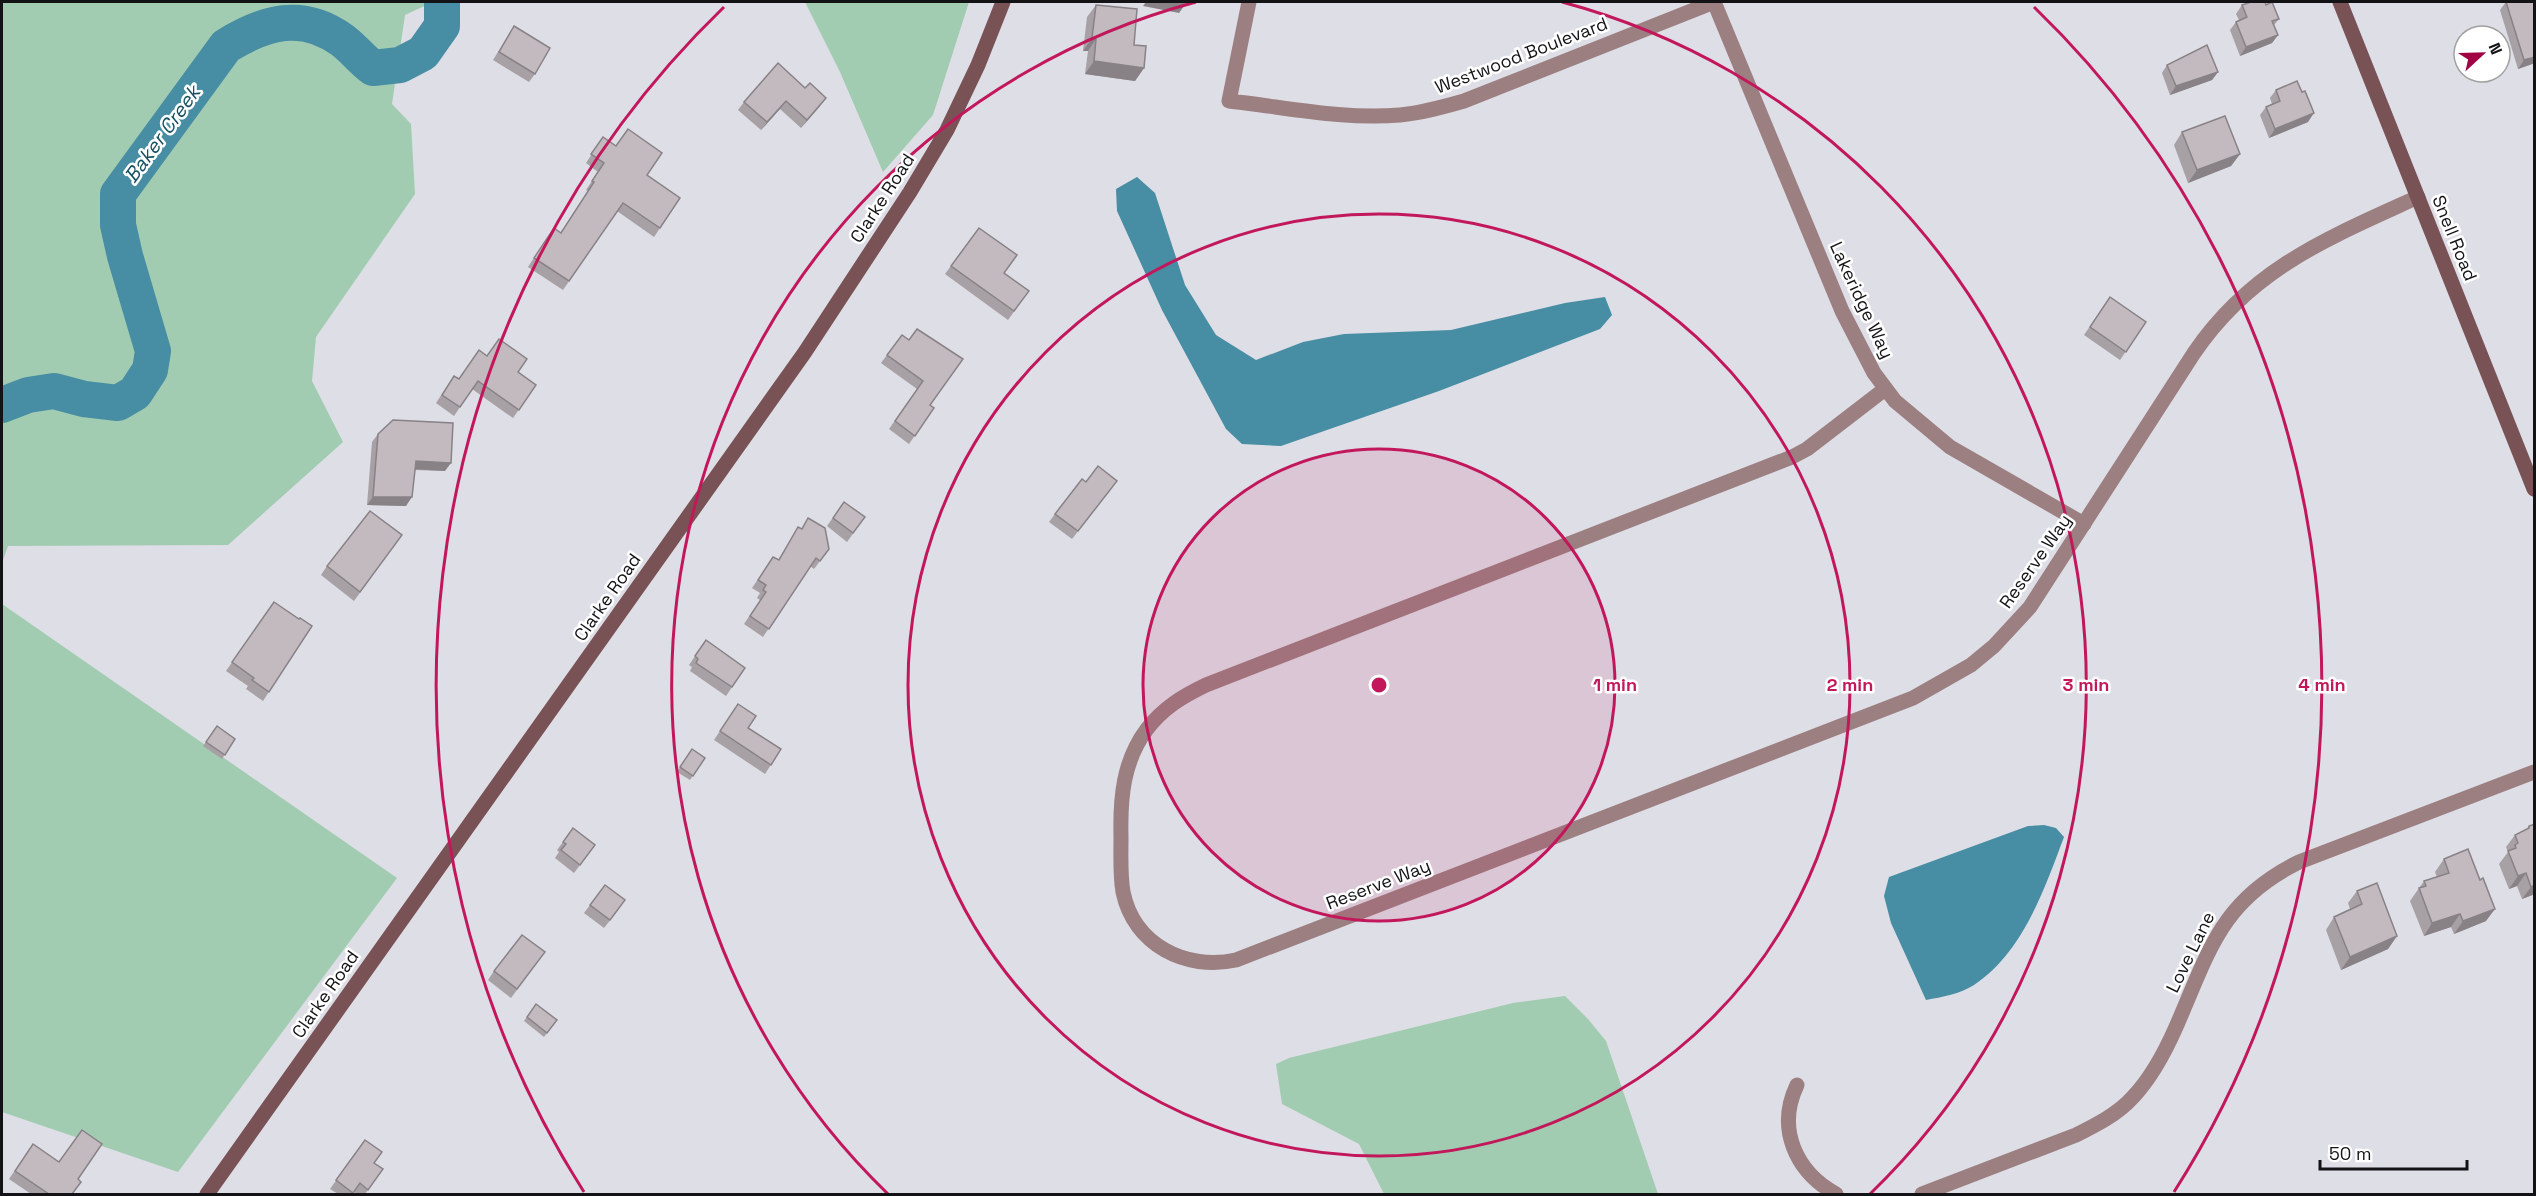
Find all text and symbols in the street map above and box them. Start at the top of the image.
street label: Westwood Boulevard [1431,11,1611,99]
north arrow [2452,24,2512,84]
text: N [2484,40,2507,57]
water label: Baker Creek [118,78,207,188]
street label: Clarke Road [845,149,919,247]
street label: Snell Road [2427,192,2483,284]
street label: Lakeridge Way [1825,238,1899,362]
street label: Reserve Way [1994,509,2076,613]
street label: Clarke Road [568,549,646,645]
text: 1 min [1593,673,1637,696]
text: 2 min [1827,673,1873,696]
text: 3 min [2063,673,2109,696]
text: 4 min [2298,673,2346,696]
centre of rings [1369,675,1389,695]
street label: Reserve Way [1322,854,1434,914]
street label: Love Lane [2161,908,2219,996]
street label: Clarke Road [286,946,364,1042]
scale bar [2320,1133,2467,1171]
text: 50 m [2329,1142,2371,1165]

